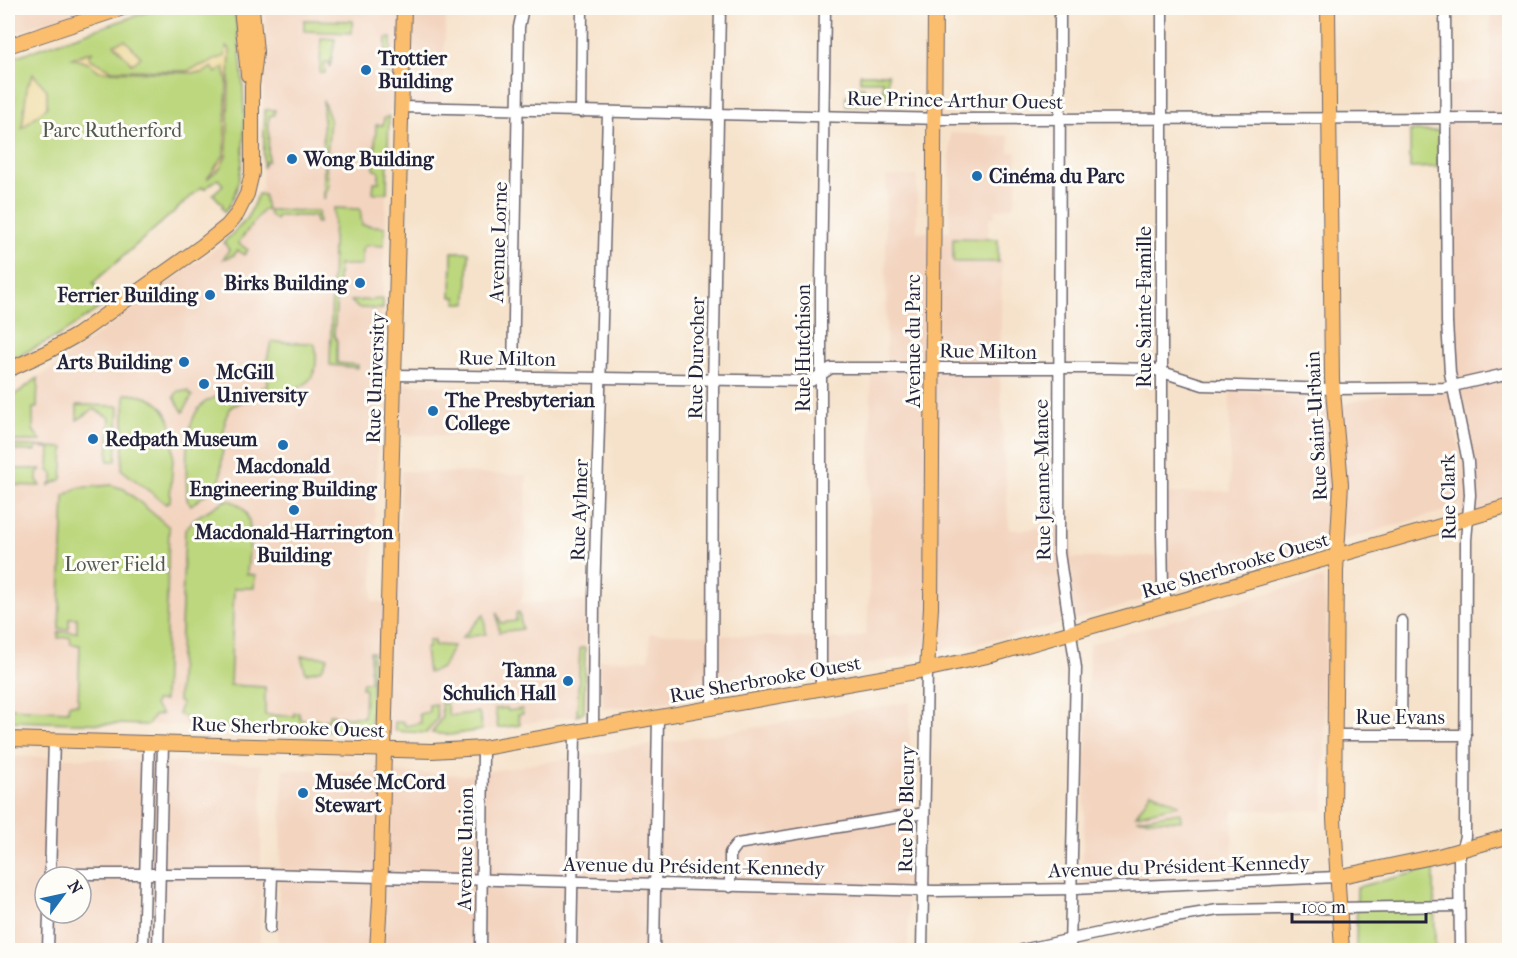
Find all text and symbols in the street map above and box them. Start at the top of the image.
place label: Trottier Building [377,47,454,93]
marker: Trottier Building [359,63,373,77]
street label: Rue Prince-Arthur Ouest [846,87,1064,114]
park label: Parc Rutherford [42,119,183,142]
place label: Wong Building [303,148,435,171]
marker: Wong Building [285,152,299,166]
place label: Cinéma du Parc [989,165,1125,188]
marker: Cinéma du Parc [970,169,984,183]
street label: Avenue Lorne [485,181,512,304]
street label: Rue Sainte-Famille [1133,226,1156,388]
place label: Birks Building [224,272,349,295]
street label: Avenue du Parc [902,274,925,409]
marker: Birks Building [353,276,367,290]
street label: Rue Hutchison [792,283,815,412]
place label: Ferrier Building [56,284,199,307]
marker: Ferrier Building [203,288,217,302]
street label: Rue Durocher [684,296,709,420]
street label: Rue University [362,311,389,444]
street label: Rue Milton [939,339,1038,364]
street label: Rue Milton [458,346,557,371]
street label: Rue Saint-Urbain [1301,350,1332,502]
place label: Arts Building [55,351,173,374]
marker: Arts Building [177,355,191,369]
place label: McGill University [215,361,309,407]
marker: McGill University [197,377,211,391]
place label: The Presbyterian College [444,389,595,435]
street label: Rue Jeanne-Mance [1030,399,1055,561]
marker: The Presbyterian College [426,404,440,418]
place label: Redpath Museum [105,428,258,451]
marker: Redpath Museum [86,432,100,446]
marker: Macdonald Engineering Building [276,438,290,452]
street label: Rue Clark [1436,453,1461,540]
place label: Macdonald Engineering Building [189,455,378,501]
street label: Rue Aylmer [566,458,593,562]
marker: Macdonald-Harrington Building [287,503,301,517]
place label: Macdonald-Harrington Building [194,521,394,567]
street label: Rue Sherbrooke Ouest [1139,528,1332,603]
park label: Lower Field [64,553,167,576]
street label: Rue Sherbrooke Ouest [668,651,863,708]
place label: Tanna Schulich Hall [443,659,557,705]
marker: Tanna Schulich Hall [561,674,575,688]
street label: Rue Evans [1355,706,1445,729]
street label: Rue Sherbrooke Ouest [191,713,385,742]
street label: Rue De Bleury [894,744,919,873]
place label: Musée McCord Stewart [314,771,446,817]
marker: Musée McCord Stewart [296,786,310,800]
street label: Avenue Union [453,787,478,912]
street label: Avenue du Président-Kennedy [1047,850,1312,883]
street label: Avenue du Président-Kennedy [562,853,826,880]
north arrow [33,865,93,925]
text: N [64,877,87,898]
scale bar [1292,886,1426,924]
text: 100 m [1301,897,1346,918]

